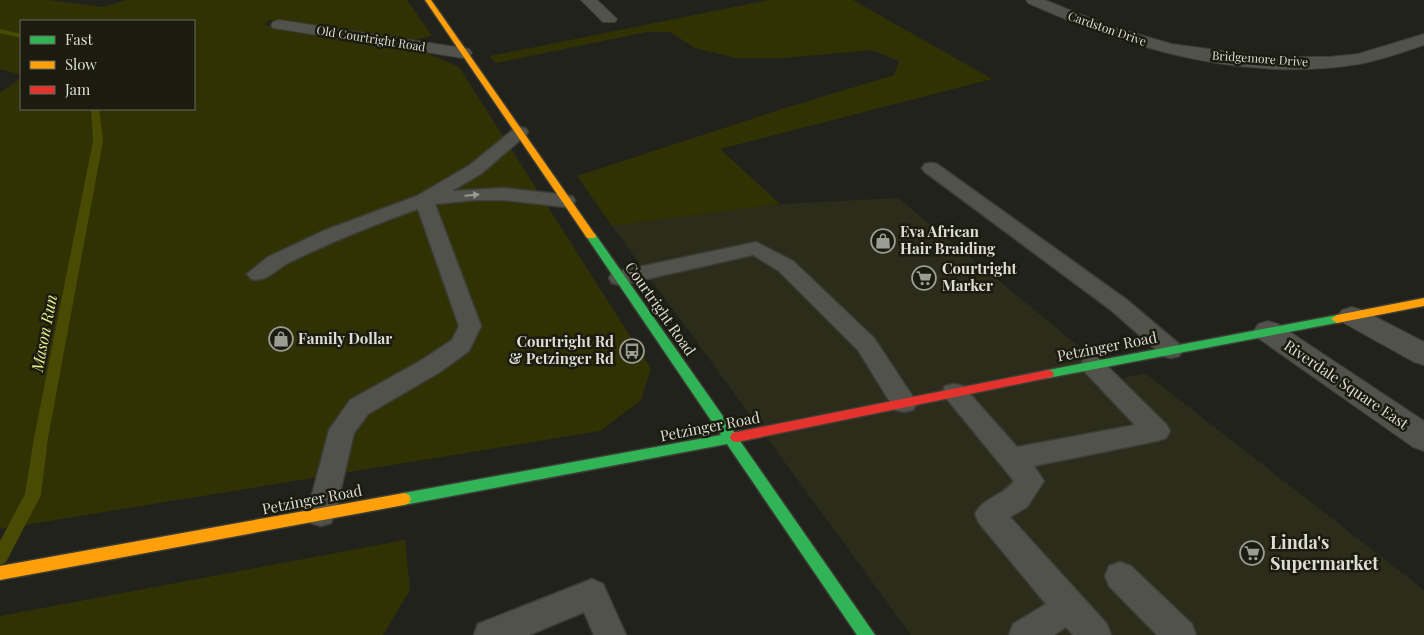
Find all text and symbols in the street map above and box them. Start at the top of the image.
street label: Cardston Drive [1066,7,1149,49]
legend [20,20,195,110]
street label: Old Courtright Road [316,22,427,55]
text: Fast [65,29,94,49]
street label: Bridgemore Drive [1211,47,1309,69]
text: Slow [65,54,97,74]
text: Jam [64,79,91,99]
one-way arrow [465,190,481,198]
place label: Eva African Hair Braiding [900,221,996,258]
shop icon: Eva African Hair Braiding [870,228,896,254]
street label: Courtright Road [621,258,701,359]
place label: Courtright Marker [942,258,1018,295]
supermarket icon: Courtright Marker [911,265,937,291]
water label: Mason Run [26,293,61,374]
shop icon: Family Dollar [268,326,294,352]
street label: Petzinger Road [1055,326,1159,366]
place label: Family Dollar [298,328,392,348]
place label: Courtright Rd & Petzinger Rd [509,331,614,368]
street label: Riverdale Square East [1280,335,1413,434]
bus stop icon: Courtright Rd & Petzinger Rd [619,338,645,364]
street label: Petzinger Road [658,406,762,446]
street label: Petzinger Road [260,479,364,519]
place label: Linda's Supermarket [1270,530,1379,575]
supermarket icon: Linda's Supermarket [1239,540,1265,566]

